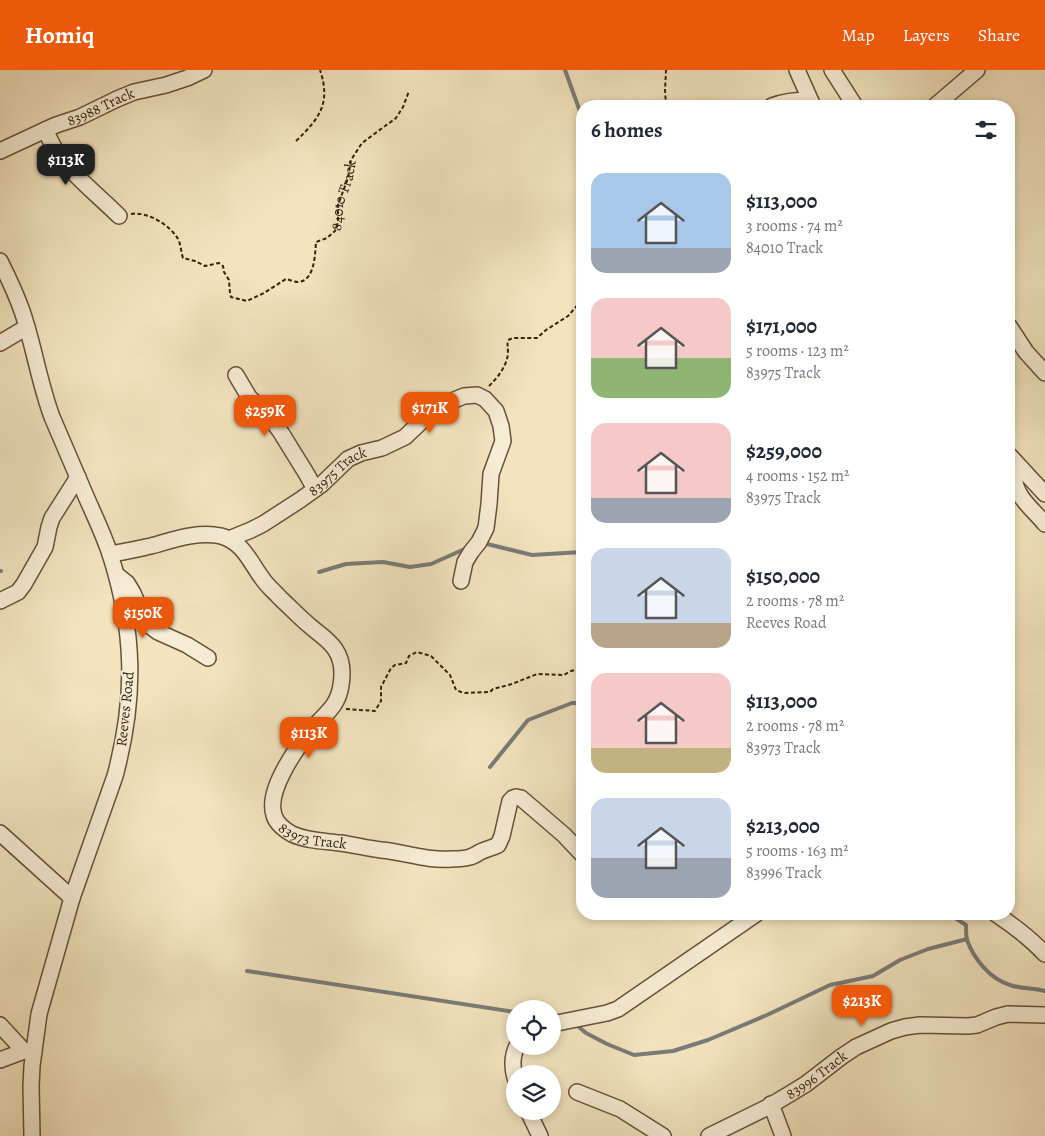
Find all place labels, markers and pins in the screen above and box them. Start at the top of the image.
pin: $113K [31,144,101,186]
pin: $171K [395,392,465,434]
pin: $259K [230,394,300,437]
pin: $150K [108,596,178,639]
pin: $113K [274,716,344,759]
pin: $213K [827,984,897,1027]

